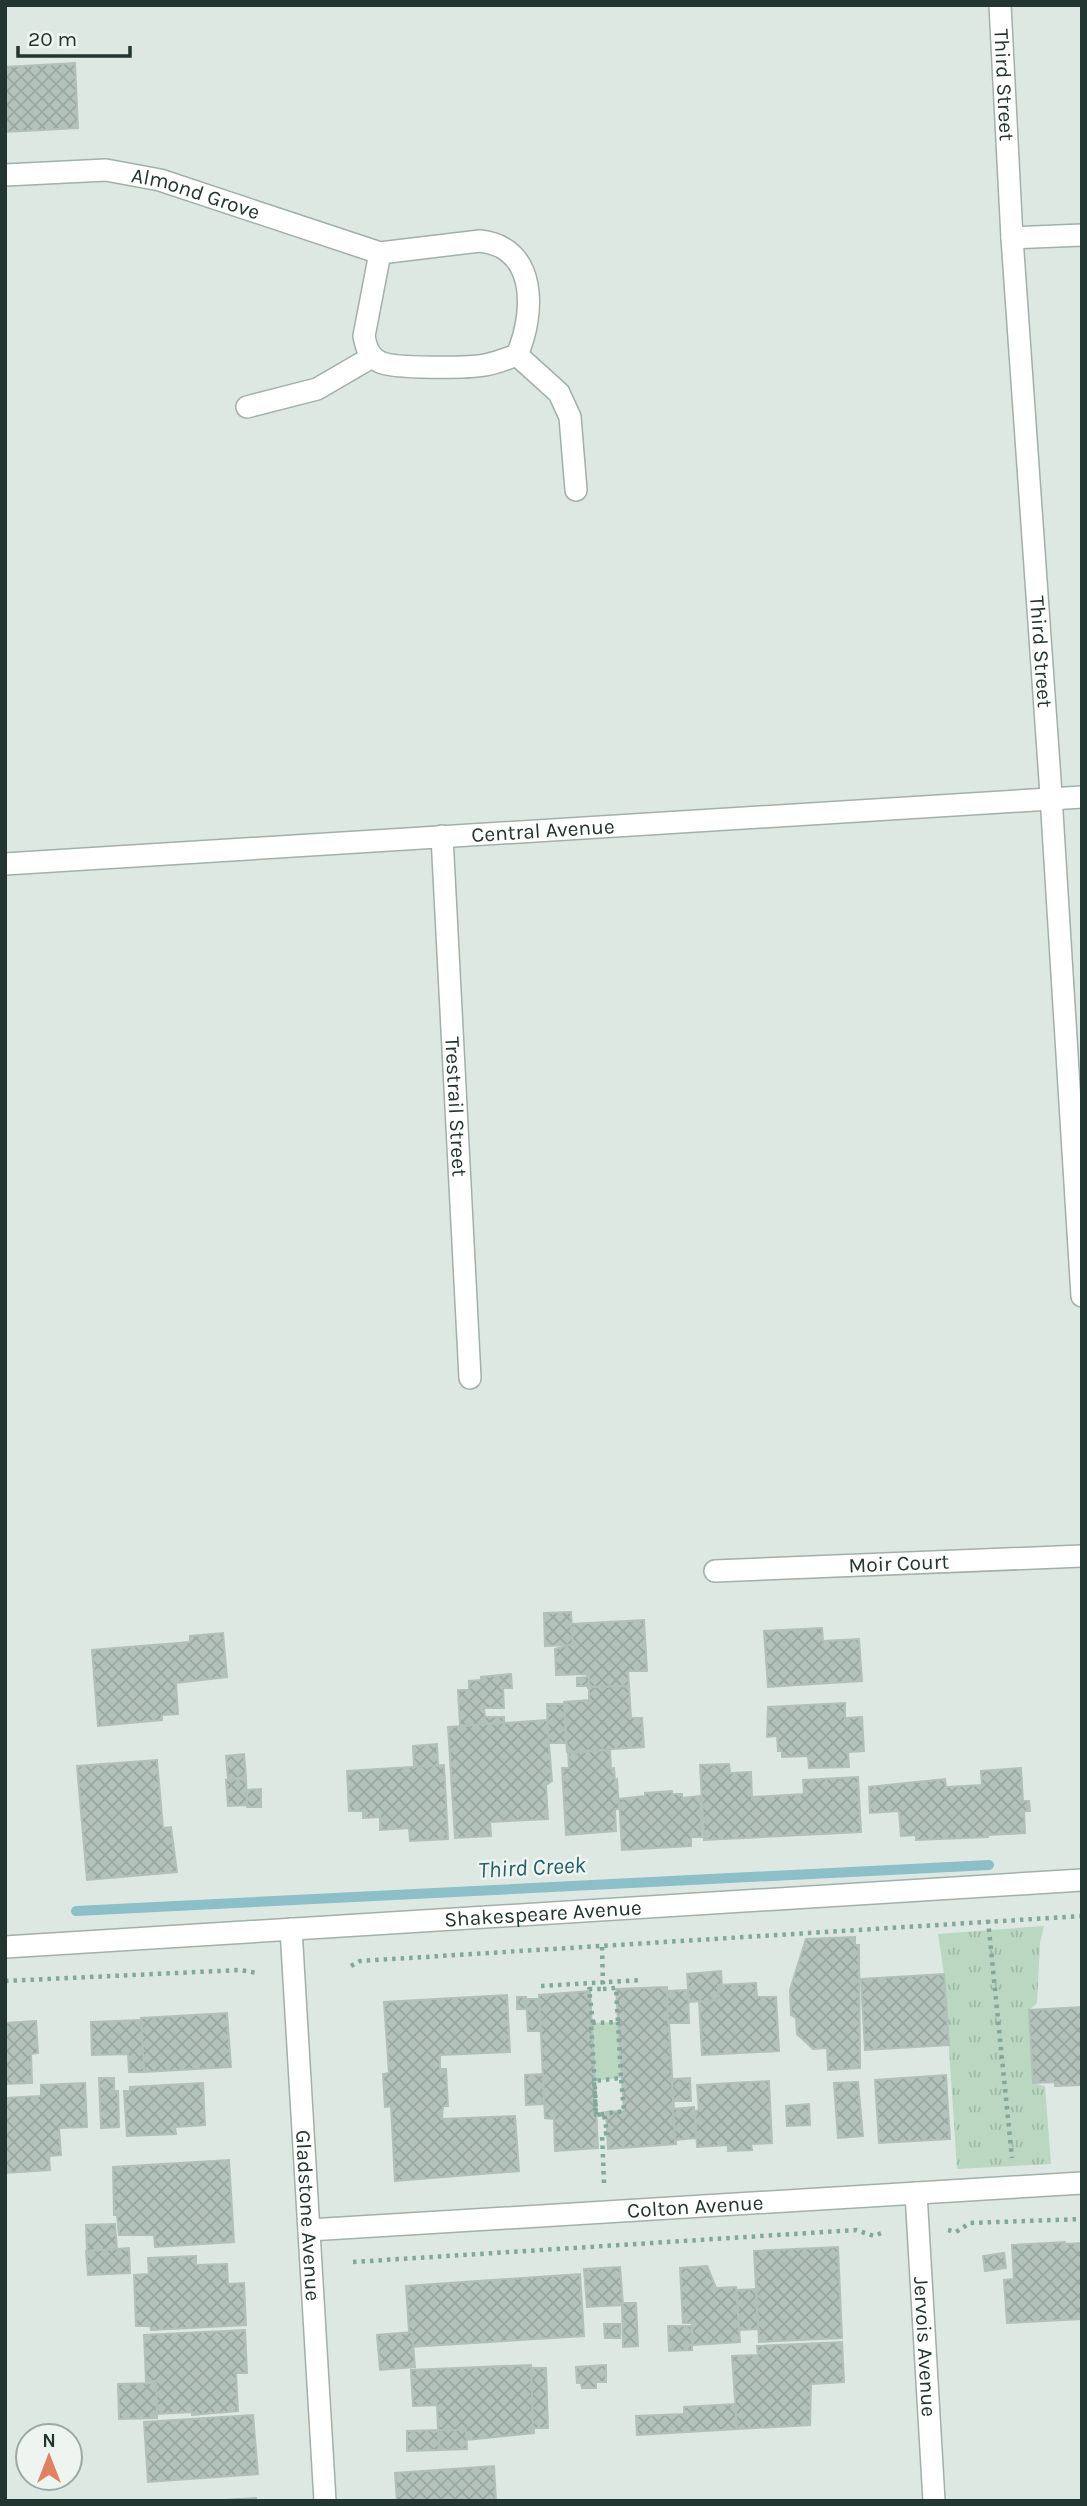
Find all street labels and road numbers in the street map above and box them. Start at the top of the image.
street label: Third Street [989,28,1019,142]
street label: Almond Grove [130,163,263,224]
street label: Third Street [1025,595,1057,709]
street label: Central Avenue [471,814,615,847]
street label: Trestrail Street [440,1036,472,1177]
street label: Moir Court [848,1549,950,1578]
street label: Shakespeare Avenue [443,1895,642,1932]
street label: Gladstone Avenue [291,2129,325,2302]
street label: Colton Avenue [626,2190,764,2223]
street label: Jervois Avenue [909,2276,941,2418]

